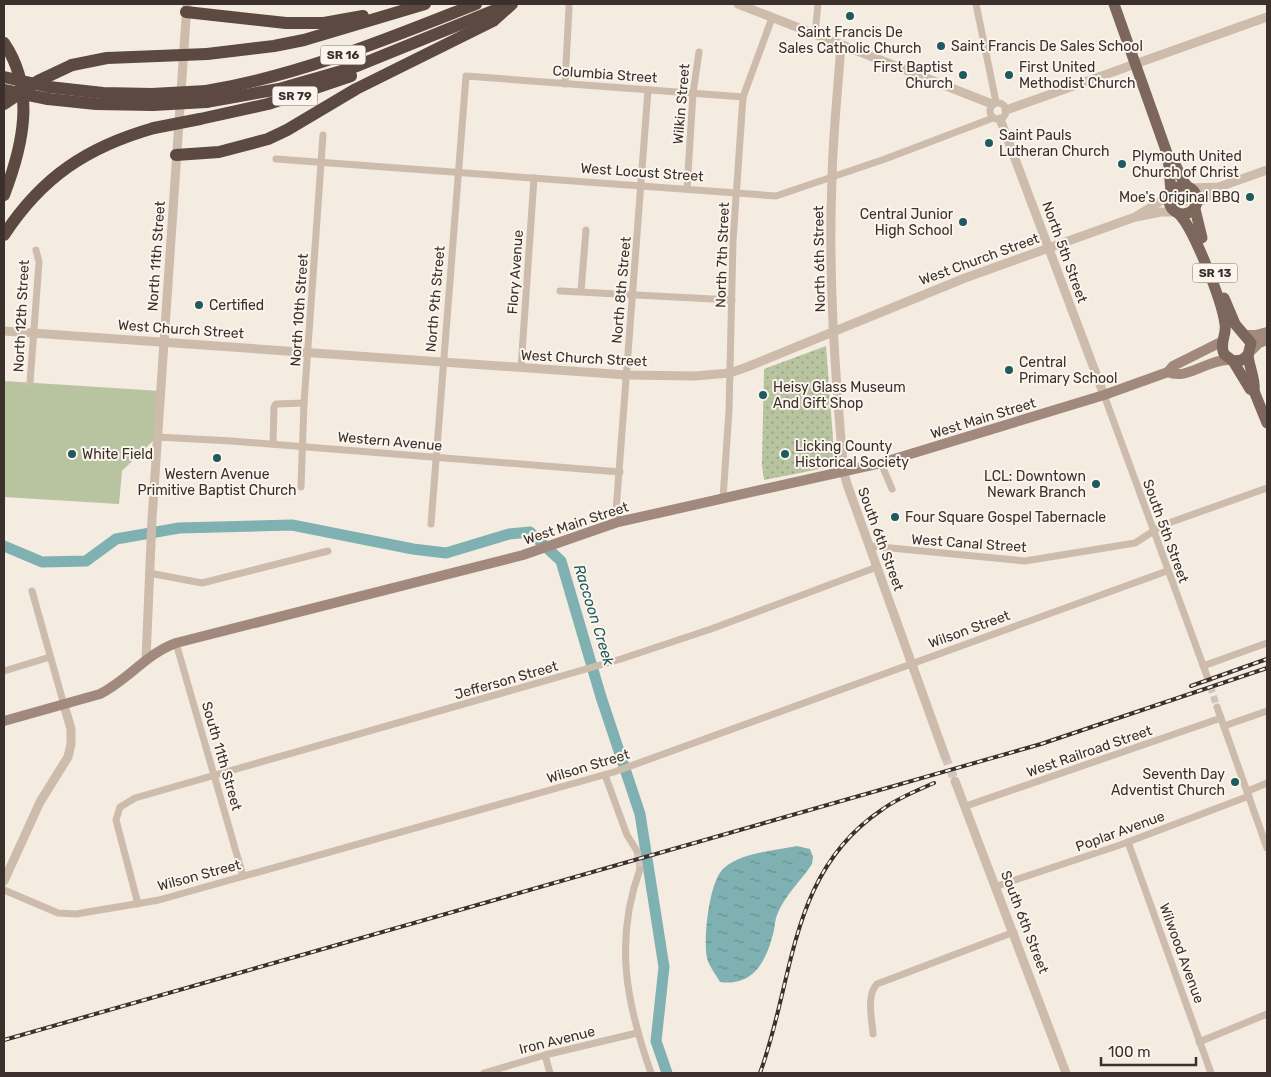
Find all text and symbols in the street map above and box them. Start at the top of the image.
marker: Saint Francis De Sales Catholic Church [844,10,856,22]
place label: Saint Francis De Sales Catholic Church [779,24,921,57]
place label: Saint Francis De Sales School [951,38,1143,55]
marker: Saint Francis De Sales School [935,40,947,52]
road number: SR 16 [320,46,366,64]
place label: First Baptist Church [873,59,954,92]
place label: First United Methodist Church [1019,59,1135,92]
street label: Columbia Street [552,62,658,87]
street label: Wilkin Street [669,62,694,145]
marker: First Baptist Church [957,69,969,81]
marker: First United Methodist Church [1003,69,1015,81]
road number: SR 79 [272,86,318,105]
place label: Saint Pauls Lutheran Church [999,127,1110,160]
marker: Saint Pauls Lutheran Church [983,137,995,149]
place label: Plymouth United Church of Christ [1132,148,1242,181]
marker: Plymouth United Church of Christ [1116,158,1128,170]
street label: West Locust Street [580,160,705,185]
place label: Moe's Original BBQ [1119,189,1240,206]
marker: Moe's Original BBQ [1244,191,1256,203]
street label: North 5th Street [1038,199,1091,306]
street label: North 11th Street [144,200,169,312]
street label: North 7th Street [712,201,733,308]
street label: North 6th Street [810,205,829,313]
place label: Central Junior High School [860,206,954,239]
marker: Central Junior High School [957,216,969,228]
street label: Flory Avenue [504,229,527,315]
street label: West Church Street [917,230,1042,289]
street label: North 8th Street [608,235,635,344]
street label: North 9th Street [422,245,449,353]
street label: North 10th Street [287,252,312,367]
street label: North 12th Street [10,259,33,373]
road number: SR 13 [1192,264,1238,282]
place label: Certified [209,297,264,314]
marker: Certified [193,299,205,311]
street label: West Church Street [117,317,245,342]
street label: West Church Street [520,347,648,370]
place label: Central Primary School [1019,354,1117,387]
marker: Central Primary School [1003,364,1015,376]
place label: Heisy Glass Museum And Gift Shop [773,379,906,412]
marker: Heisy Glass Museum And Gift Shop [757,389,769,401]
street label: West Main Street [928,394,1038,443]
street label: Western Avenue [337,428,443,455]
place label: Licking County Historical Society [795,438,909,471]
place label: White Field [82,446,153,463]
marker: White Field [66,448,78,460]
marker: Licking County Historical Society [779,448,791,460]
marker: Western Avenue Primitive Baptist Church [211,452,223,464]
place label: Western Avenue Primitive Baptist Church [137,466,297,499]
place label: LCL: Downtown Newark Branch [984,468,1086,501]
street label: South 5th Street [1139,477,1192,586]
marker: LCL: Downtown Newark Branch [1090,478,1102,490]
street label: South 6th Street [854,485,907,594]
street label: West Main Street [521,498,631,548]
place label: Four Square Gospel Tabernacle [905,509,1106,526]
marker: Four Square Gospel Tabernacle [889,511,901,523]
street label: West Canal Street [911,531,1028,556]
water label: Raccoon Creek [570,562,618,668]
street label: Wilson Street [926,607,1013,652]
street label: Jefferson Street [452,657,560,703]
street label: South 11th Street [198,700,245,813]
street label: West Railroad Street [1024,722,1155,781]
street label: Wilson Street [545,746,632,787]
place label: Seventh Day Adventist Church [1111,766,1225,799]
marker: Seventh Day Adventist Church [1229,776,1241,788]
street label: Poplar Avenue [1073,807,1167,855]
street label: Wilson Street [156,856,243,895]
street label: South 6th Street [997,868,1052,977]
street label: Wilwood Avenue [1155,901,1208,1006]
street label: Iron Avenue [517,1023,597,1058]
scale bar [1101,1034,1196,1066]
text: 100 m [1108,1043,1150,1061]

